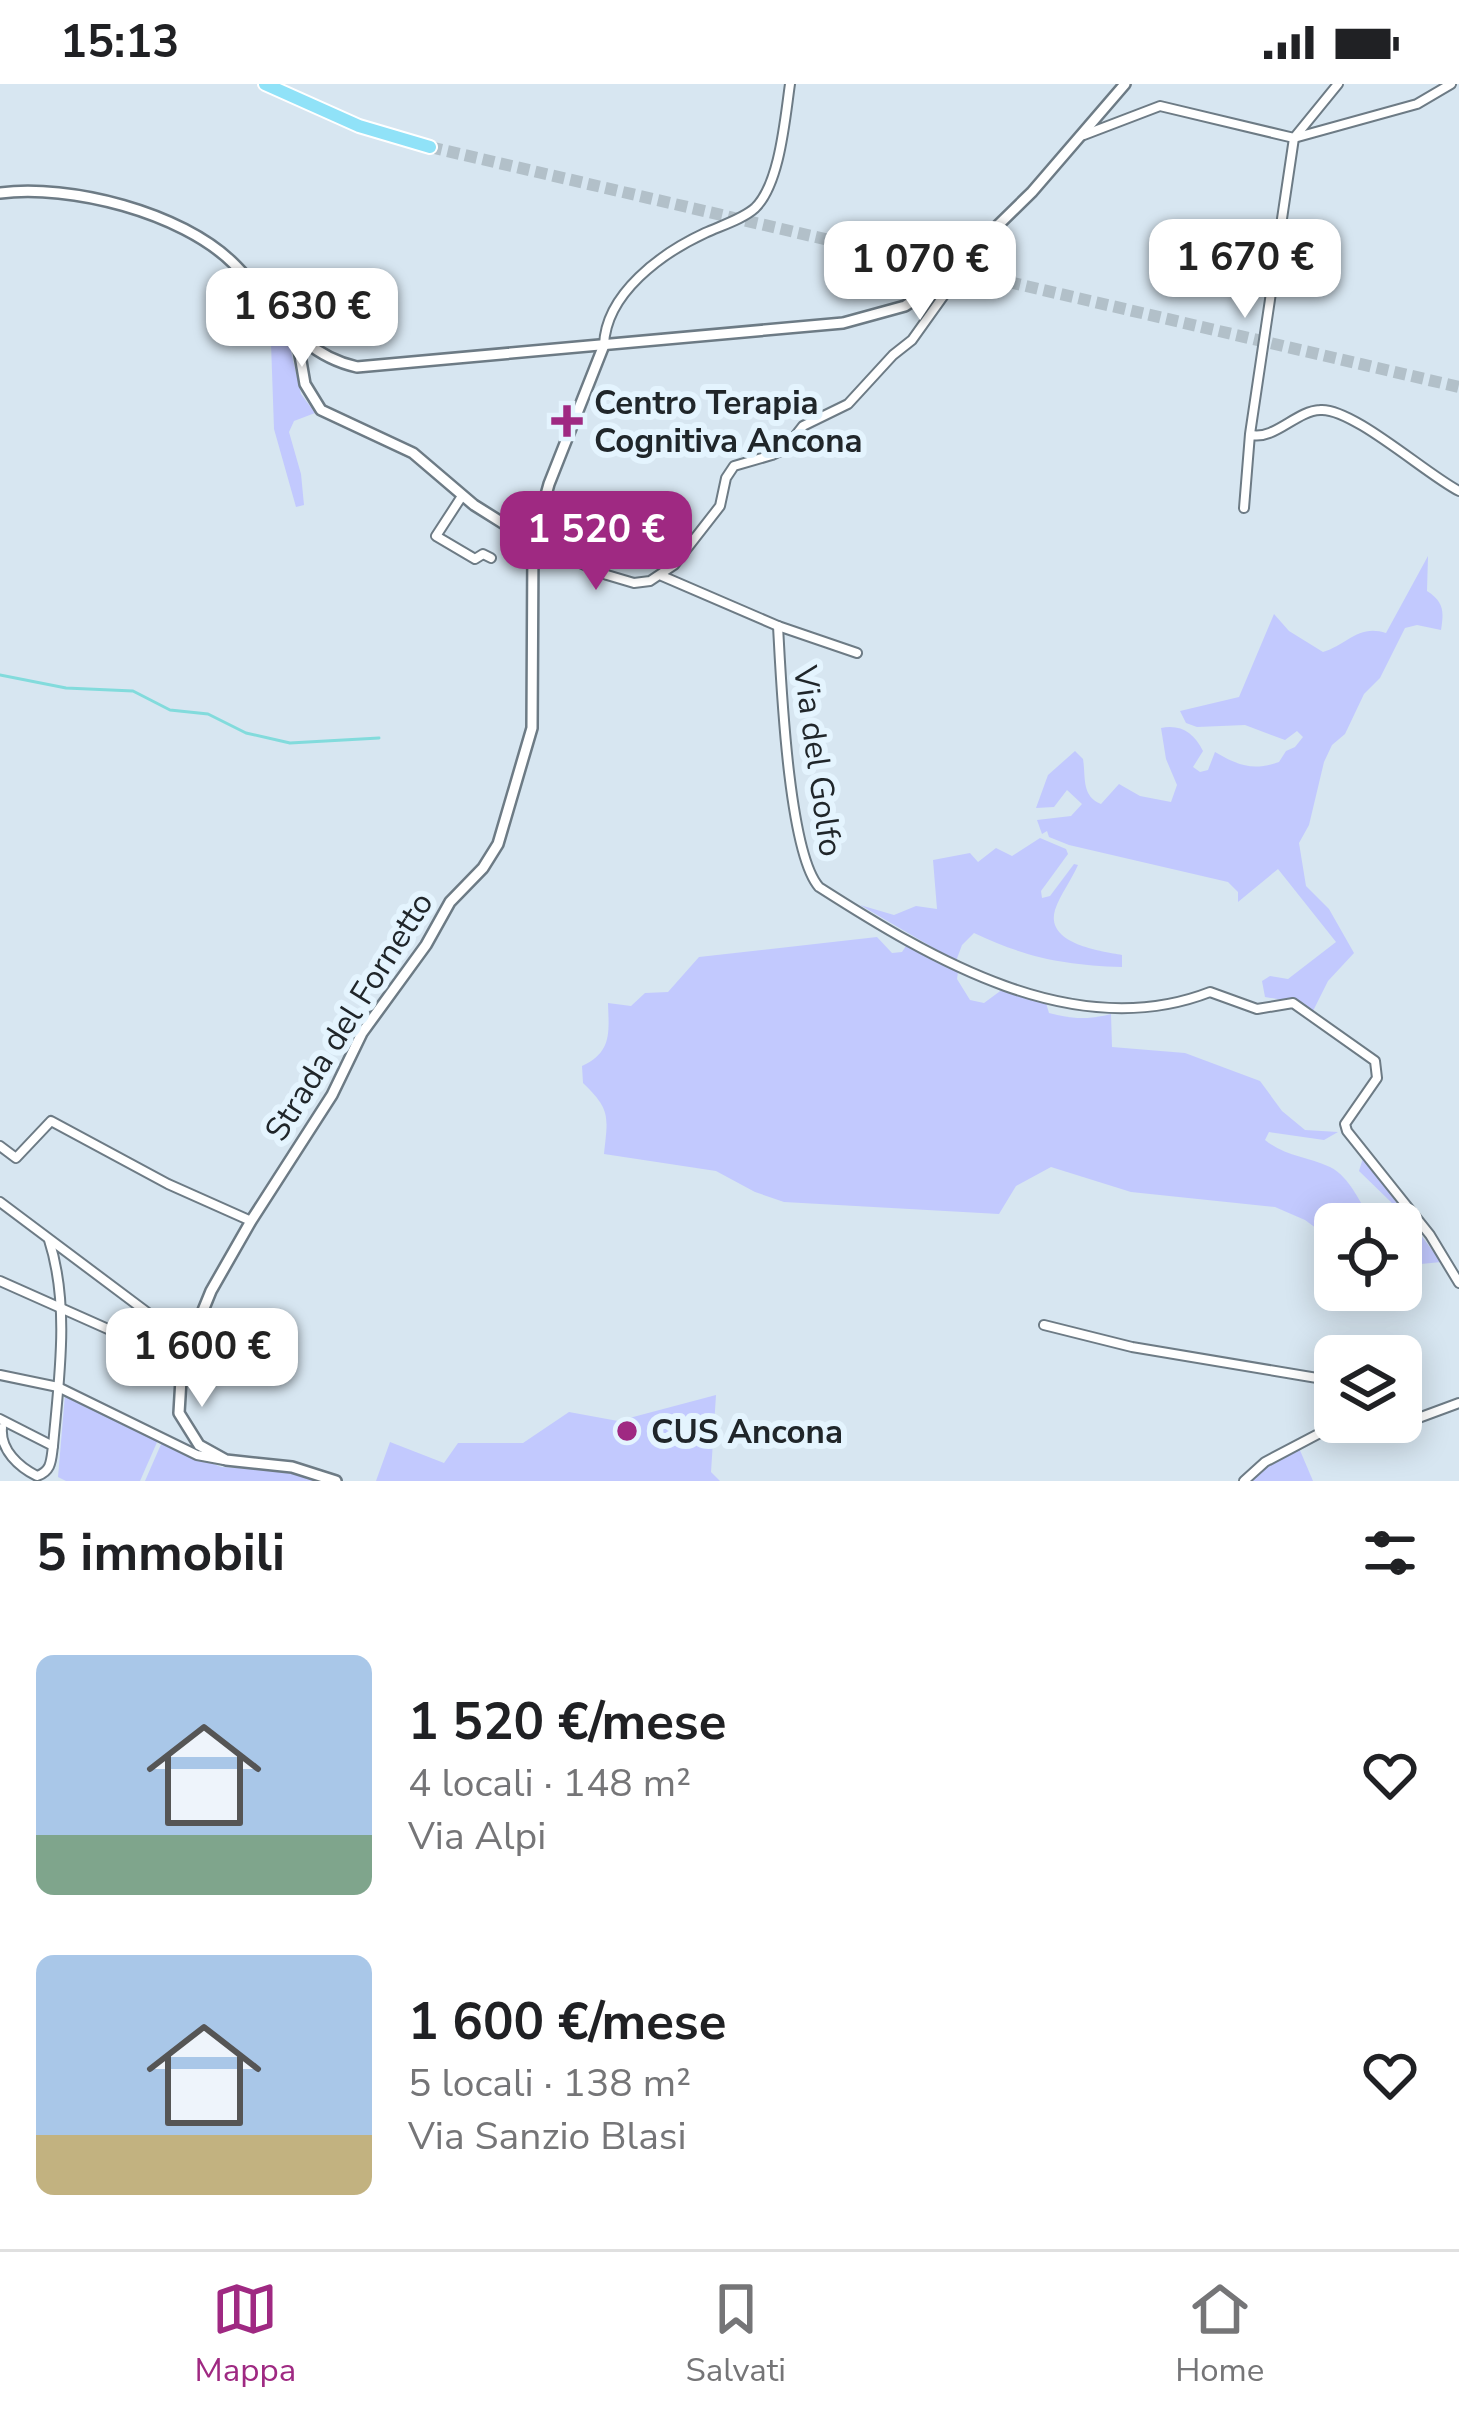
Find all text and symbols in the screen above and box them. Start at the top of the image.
text: 15:13 [60,12,179,73]
pin: 1 670 € [1134,219,1356,321]
pin: 1 070 € [809,221,1031,323]
text: 1 670 € [1176,231,1314,284]
text: 1 070 € [851,233,989,286]
pin: 1 630 € [191,268,413,370]
text: 1 630 € [233,280,371,333]
place label: Centro Terapia Cognitiva Ancona [594,381,863,464]
marker: Centro Terapia Cognitiva Ancona [551,405,583,437]
pin: 1 520 € [485,491,707,593]
text: 1 520 € [527,503,665,556]
street label: Via del Golfo [782,662,853,859]
street label: Strada del Fornetto [254,884,444,1150]
map controls [1314,1203,1422,1443]
button: locate [1314,1203,1422,1311]
pin: 1 600 € [91,1308,313,1410]
text: 1 600 € [133,1320,271,1373]
button: layers [1314,1335,1422,1443]
place label: CUS Ancona [651,1410,843,1455]
marker: CUS Ancona [614,1418,640,1444]
text: 5 immobili [36,1518,285,1588]
icon: filters [1357,1520,1423,1586]
text: 1 520 €/mese [408,1687,726,1757]
icon: home [132,1703,276,1847]
icon: heart [1357,1742,1423,1808]
text: 4 locali · 148 m² [408,1757,691,1810]
text: Via Alpi [408,1810,546,1863]
text: 1 600 €/mese [408,1987,726,2057]
icon: home [132,2003,276,2147]
icon: heart [1357,2042,1423,2108]
text: 5 locali · 138 m² [408,2057,691,2110]
text: Via Sanzio Blasi [408,2110,687,2163]
tab: Mappa [195,2276,296,2393]
tab: Salvati [685,2276,786,2393]
tab: Home [1175,2276,1264,2393]

